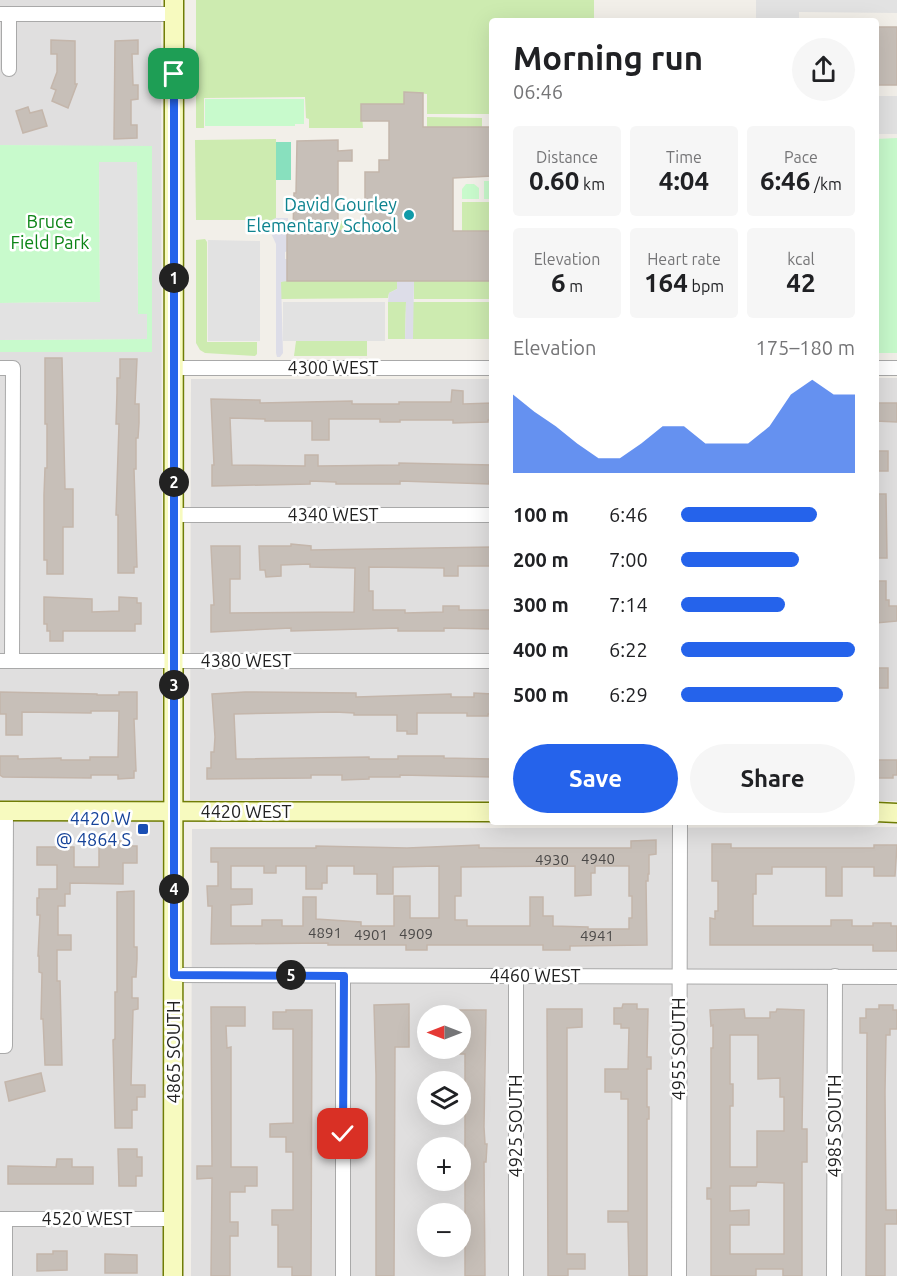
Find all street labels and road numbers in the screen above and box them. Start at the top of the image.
street label: 4300 WEST [288,357,378,377]
street label: 4340 WEST [288,504,378,524]
street label: 4380 WEST [201,650,291,670]
street label: 4420 WEST [201,801,291,821]
street label: 4460 WEST [490,965,580,985]
street label: 4955 SOUTH [668,998,688,1100]
street label: 4865 SOUTH [163,1001,183,1103]
street label: 4925 SOUTH [505,1075,525,1177]
street label: 4985 SOUTH [824,1075,844,1177]
street label: 4520 WEST [42,1208,132,1228]

